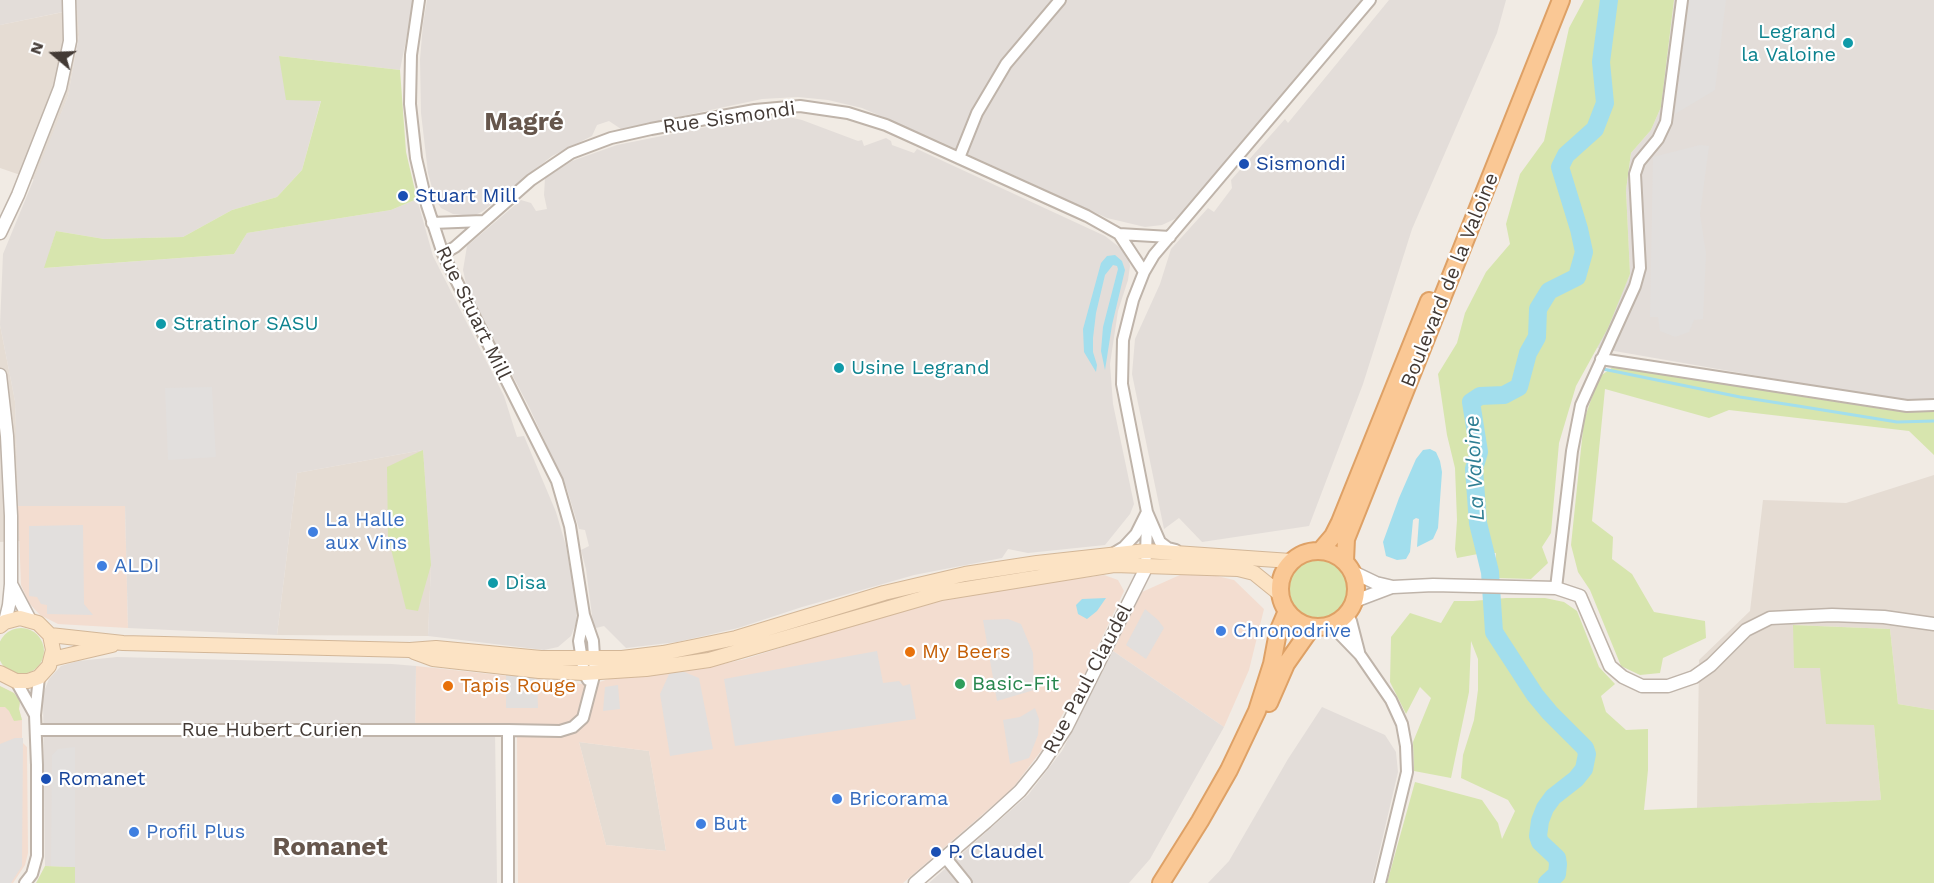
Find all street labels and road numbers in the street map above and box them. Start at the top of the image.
street label: Rue Sismondi [661,97,797,139]
street label: Boulevard de la Valoine [1396,169,1504,391]
street label: Rue Stuart Mill [430,242,516,384]
street label: Rue Paul Claudel [1038,600,1138,758]
street label: Rue Hubert Curien [182,718,362,742]

